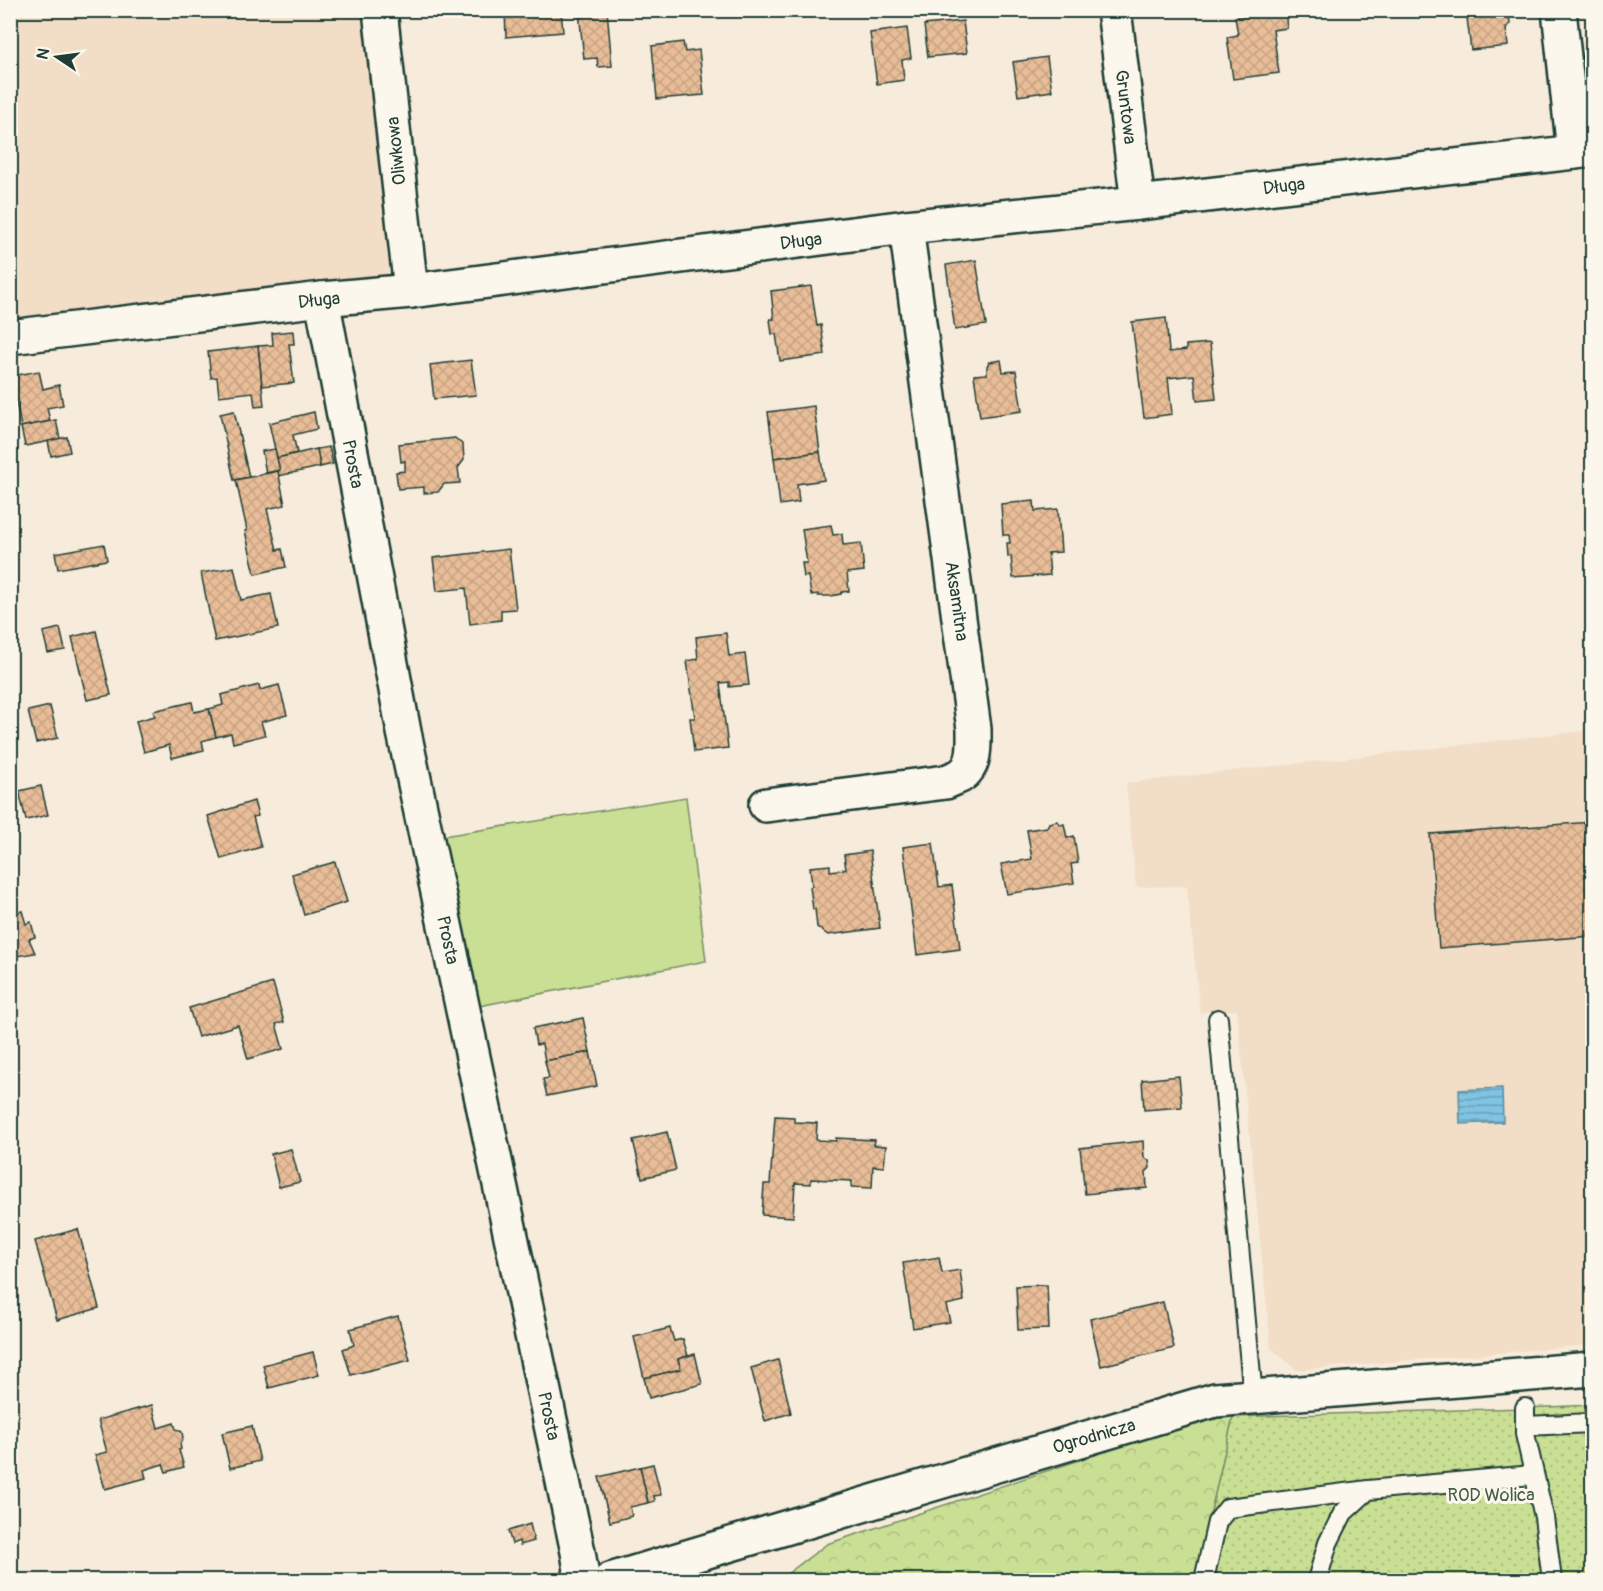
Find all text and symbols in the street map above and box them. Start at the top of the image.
north arrow [27,27,87,87]
text: N [32,46,54,61]
street label: Gruntowa [1110,69,1141,146]
street label: Oliwkowa [381,116,412,186]
street label: Długa [1262,173,1306,200]
street label: Długa [779,228,823,255]
street label: Długa [297,287,341,314]
street label: Prosta [337,438,368,490]
street label: Aksamitna [940,560,974,643]
street label: Prosta [431,914,464,966]
street label: Prosta [532,1390,565,1442]
street label: Ogrodnicza [1050,1414,1138,1459]
park label: ROD Wolica [1447,1484,1535,1507]

